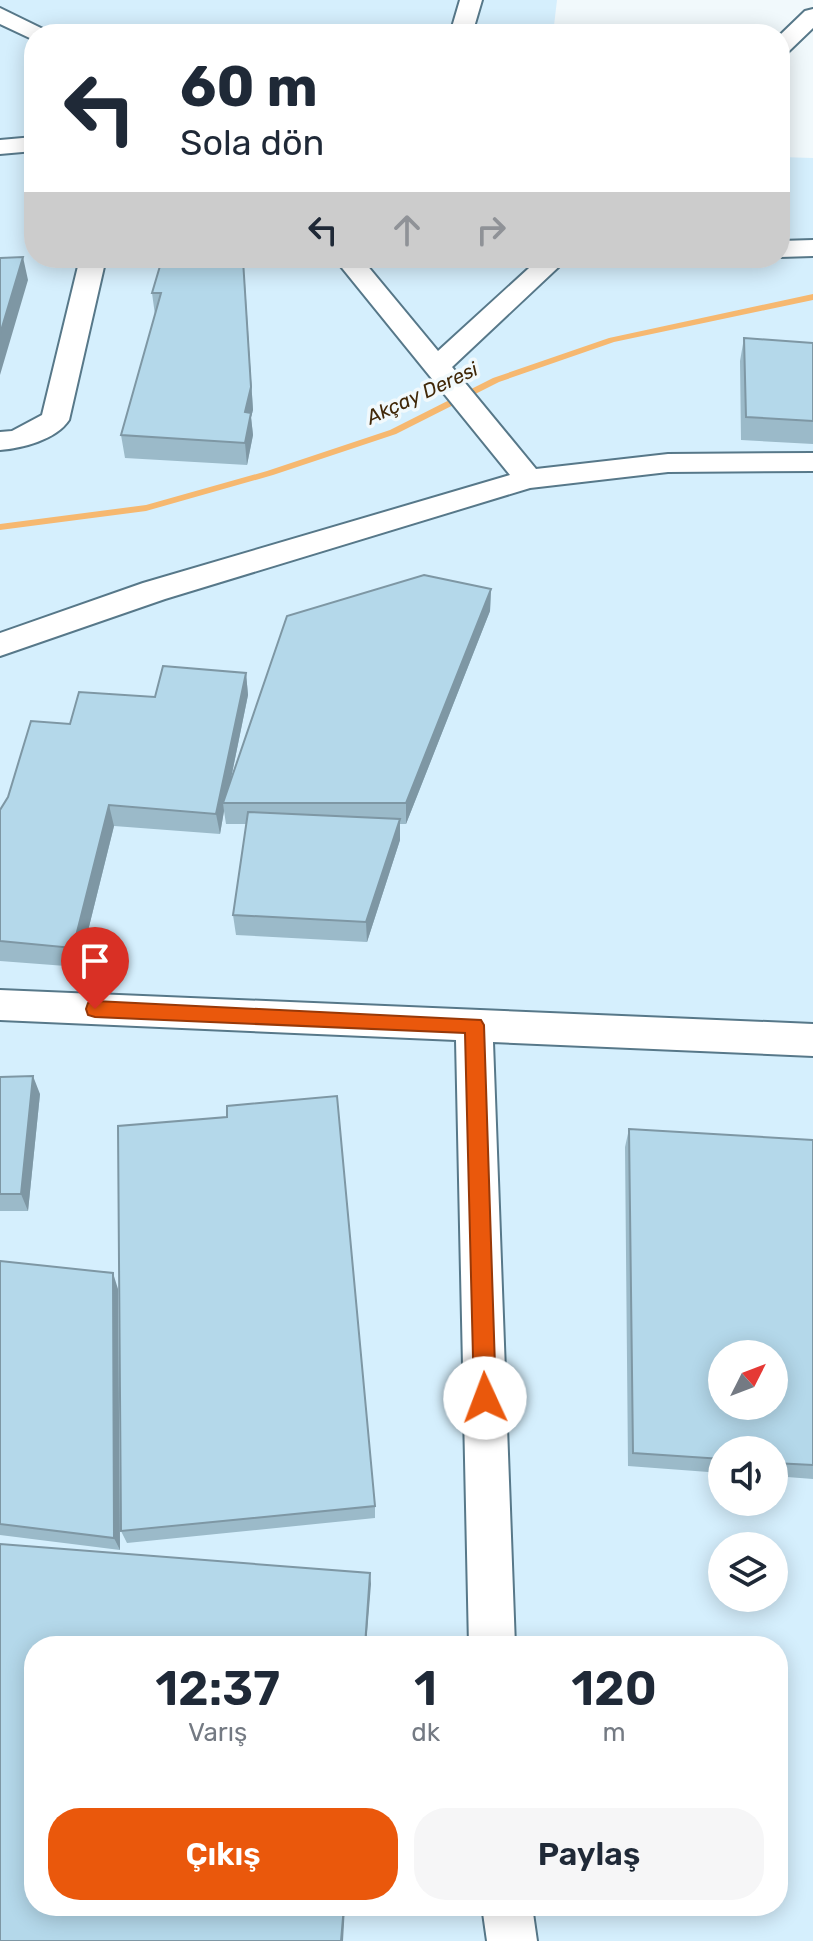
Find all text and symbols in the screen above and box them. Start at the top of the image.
text: 60 m [180,54,318,120]
icon: left [48,56,152,160]
text: Sola dön [180,121,324,164]
icon: left [301,208,345,252]
icon: ahead [385,208,429,252]
icon: right [469,208,513,252]
water label: Akçay Deresi [362,356,483,430]
pin [61,927,129,1009]
icon: arrive [73,939,117,983]
north arrow [708,1340,788,1420]
map controls [708,1340,788,1612]
position arrow [443,1356,527,1440]
button: sound [708,1436,788,1516]
button: layers [708,1532,788,1612]
text: 12:37 [155,1660,280,1717]
text: 1 [414,1660,437,1717]
text: 120 [571,1660,657,1717]
text: Varış [188,1717,247,1748]
text: dk [411,1717,440,1748]
text: m [602,1717,626,1748]
button: Çıkış [48,1808,398,1900]
button: Paylaş [414,1808,764,1900]

